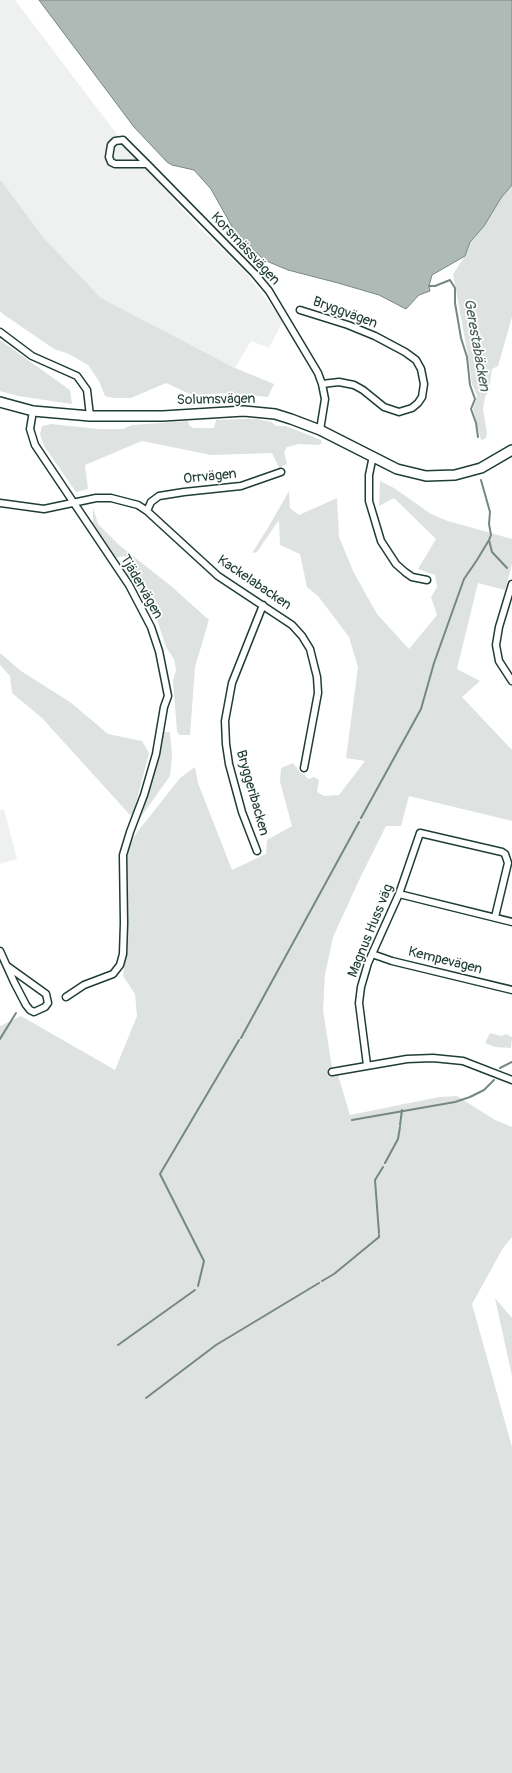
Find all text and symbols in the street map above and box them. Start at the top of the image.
street label: Korsmässvägen [207,209,283,289]
street label: Bryggvägen [310,294,380,332]
water label: Gerestabäcken [459,297,493,393]
street label: Solumsvägen [177,391,255,409]
street label: Orrvägen [183,466,237,488]
street label: Tjädervägen [116,552,166,622]
street label: Kackelabacken [214,552,294,614]
street label: Bryggeribacken [232,748,272,838]
street label: Magnus Huss väg [345,882,397,980]
street label: Kempevägen [406,944,484,978]

